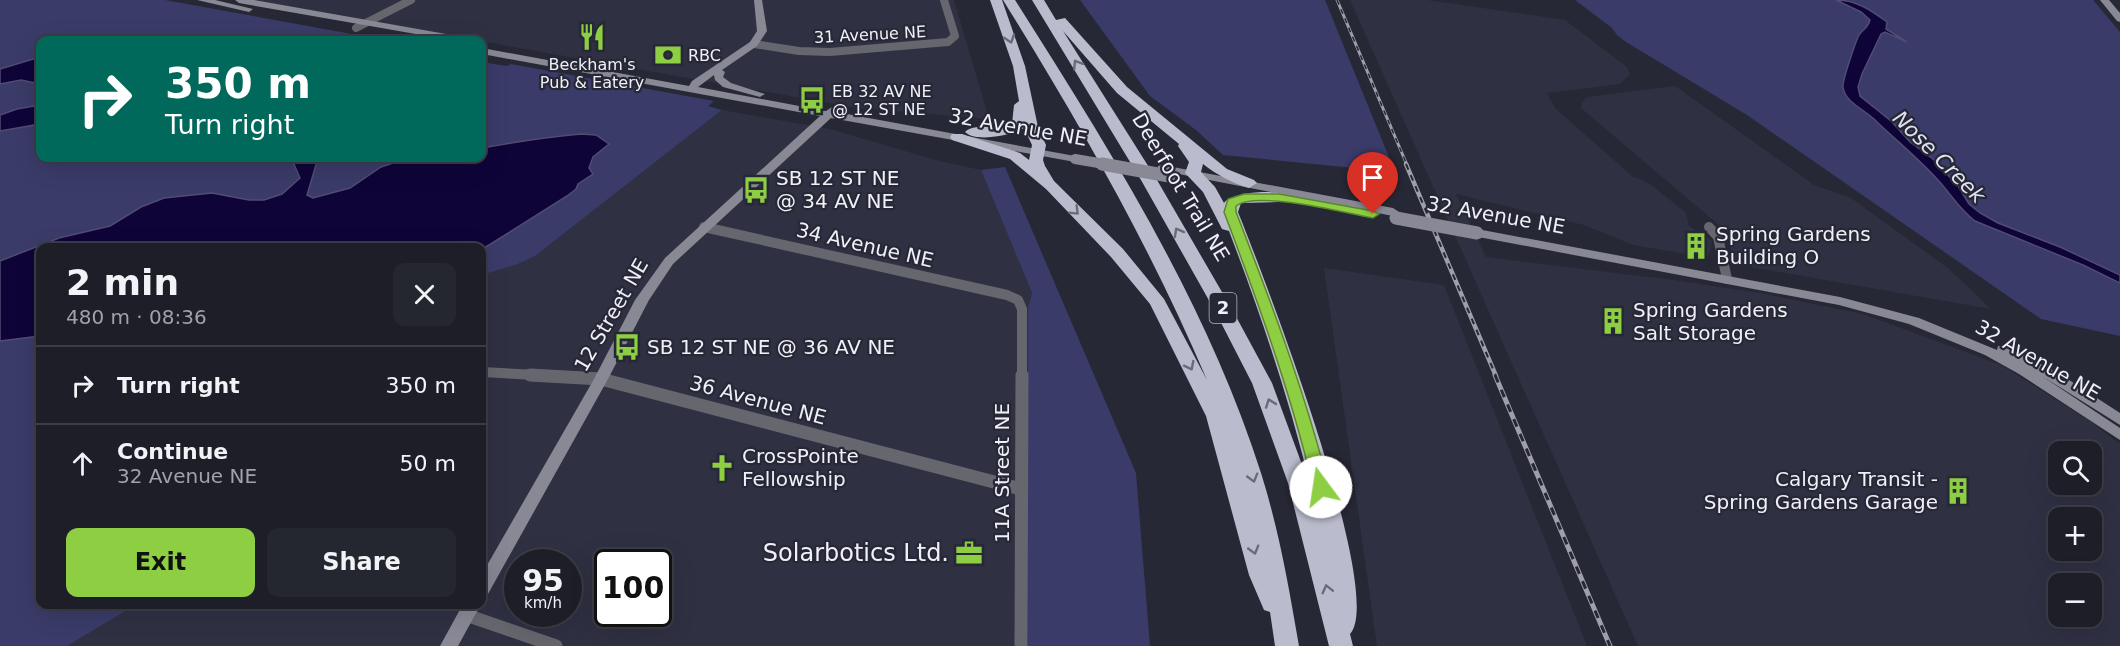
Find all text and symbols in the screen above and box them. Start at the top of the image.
restaurant icon: Beckham's Pub & Eatery [577,22,607,52]
street label: 31 Avenue NE [814,22,926,47]
one-way arrow [1003,33,1016,44]
bank icon: RBC [653,40,683,70]
place label: RBC [688,46,721,65]
place label: Beckham's Pub & Eatery [540,55,644,92]
text: 350 m [165,59,311,108]
icon: right [66,60,144,138]
one-way arrow [1073,60,1085,70]
place label: EB 32 AV NE @ 12 ST NE [832,82,932,119]
bus stop icon: EB 32 AV NE @ 12 ST NE [797,85,827,115]
street label: 32 Avenue NE [947,103,1089,151]
water label: Nose Creek [1888,106,1991,209]
street label: Deerfoot Trail NE [1127,108,1235,266]
text: Turn right [165,109,294,140]
pin [1347,152,1398,214]
icon: arrive [1356,161,1389,194]
place label: SB 12 ST NE @ 34 AV NE [776,166,899,213]
bus stop icon: SB 12 ST NE @ 34 AV NE [741,175,771,205]
street label: 32 Avenue NE [1425,191,1567,239]
one-way arrow [1068,203,1079,214]
street label: 34 Avenue NE [794,218,936,272]
place label: Spring Gardens Building O [1716,222,1871,269]
one-way arrow [1173,227,1185,238]
building icon: Spring Gardens Building O [1681,231,1711,261]
street label: 12 Street NE [569,254,653,376]
text: 2 min [66,262,179,303]
button: close [393,263,456,326]
road number: 2 [1210,293,1236,323]
place label: Spring Gardens Salt Storage [1633,298,1788,345]
text: 480 m · 08:36 [66,305,207,329]
building icon: Spring Gardens Salt Storage [1598,306,1628,336]
street label: 32 Avenue NE [1971,315,2105,405]
bus stop icon: SB 12 ST NE @ 36 AV NE [612,332,642,362]
place label: SB 12 ST NE @ 36 AV NE [647,335,895,359]
one-way arrow [1183,360,1195,371]
icon: right [66,369,99,402]
street label: 36 Avenue NE [687,370,829,430]
text: Turn right [117,373,240,398]
text: 350 m [386,373,456,398]
one-way arrow [1264,398,1277,409]
street label: 11A Street NE [990,403,1014,543]
text: Continue [117,439,228,464]
map controls [2048,441,2102,627]
button: search [2048,441,2102,495]
place label: CrossPointe Fellowship [742,444,859,491]
icon: ahead [66,447,99,480]
text: 50 m [400,451,456,476]
church icon: CrossPointe Fellowship [707,453,737,483]
position arrow [1289,455,1353,519]
text: 32 Avenue NE [117,464,257,488]
place label: Calgary Transit - Spring Gardens Garage [1704,467,1938,514]
one-way arrow [1245,473,1258,483]
building icon: Calgary Transit - Spring Gardens Garage [1943,476,1973,506]
button: + [2048,507,2102,561]
button: Exit [66,528,255,597]
button: Share [267,528,456,597]
office icon: Solarbotics Ltd. [954,538,984,568]
place label: Solarbotics Ltd. [763,539,949,567]
one-way arrow [1247,544,1259,555]
speed limit sign: 100 [594,549,672,627]
text: 95 [522,563,564,598]
button: − [2048,573,2102,627]
one-way arrow [1321,585,1334,595]
text: km/h [524,594,562,612]

